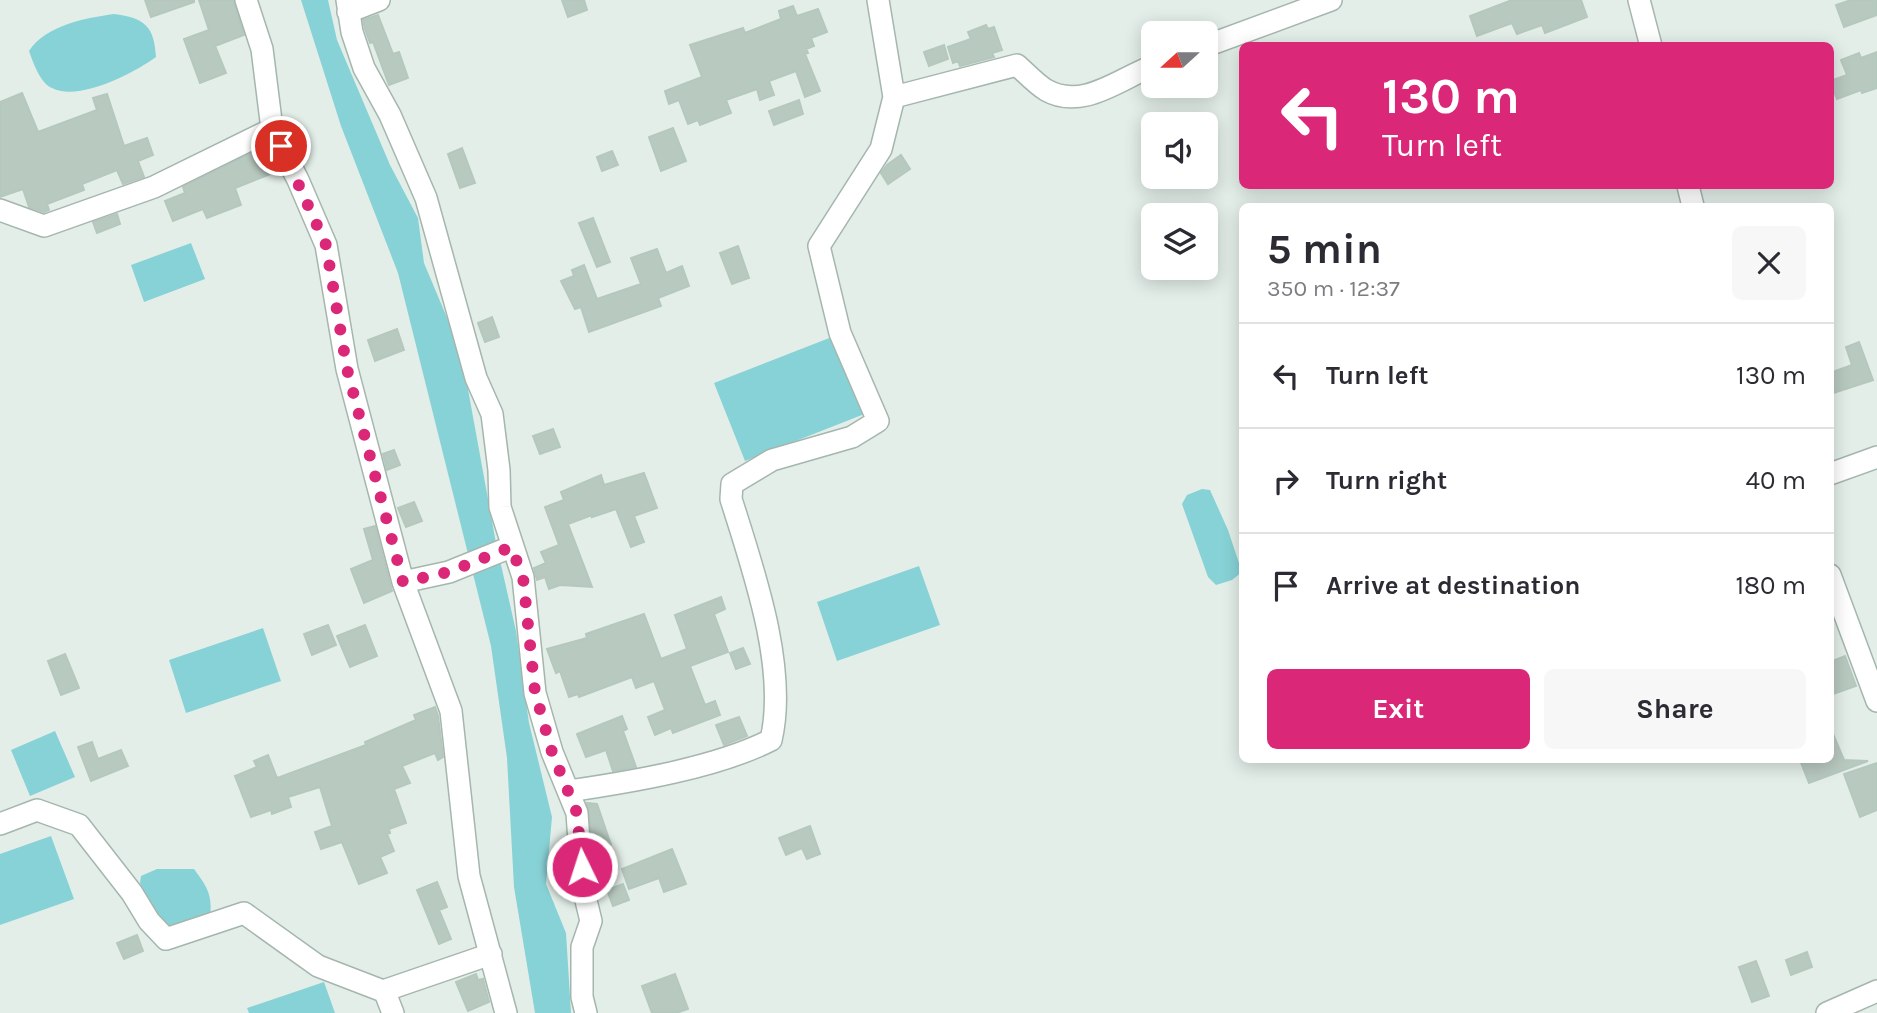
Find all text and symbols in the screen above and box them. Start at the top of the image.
north arrow [1141,21,1218,98]
map controls [1141,21,1218,280]
text: 130 m [1382,68,1520,125]
icon: left [1267,70,1358,161]
button: sound [1141,112,1218,189]
pin [251,116,311,176]
icon: arrive [262,127,300,165]
text: Turn left [1382,127,1502,164]
button: layers [1141,203,1218,280]
text: 5 min [1267,224,1382,274]
button: close [1732,226,1806,300]
text: 350 m · 12:37 [1267,275,1400,302]
icon: left [1267,357,1305,395]
text: Turn left [1326,360,1428,391]
text: 130 m [1736,360,1806,391]
icon: right [1267,462,1305,500]
text: Turn right [1326,465,1447,496]
text: 40 m [1746,465,1806,496]
icon: arrive [1267,567,1305,605]
text: Arrive at destination [1326,570,1580,601]
text: 180 m [1736,570,1806,601]
button: Exit [1267,669,1530,749]
button: Share [1544,669,1806,749]
position arrow [545,830,619,904]

